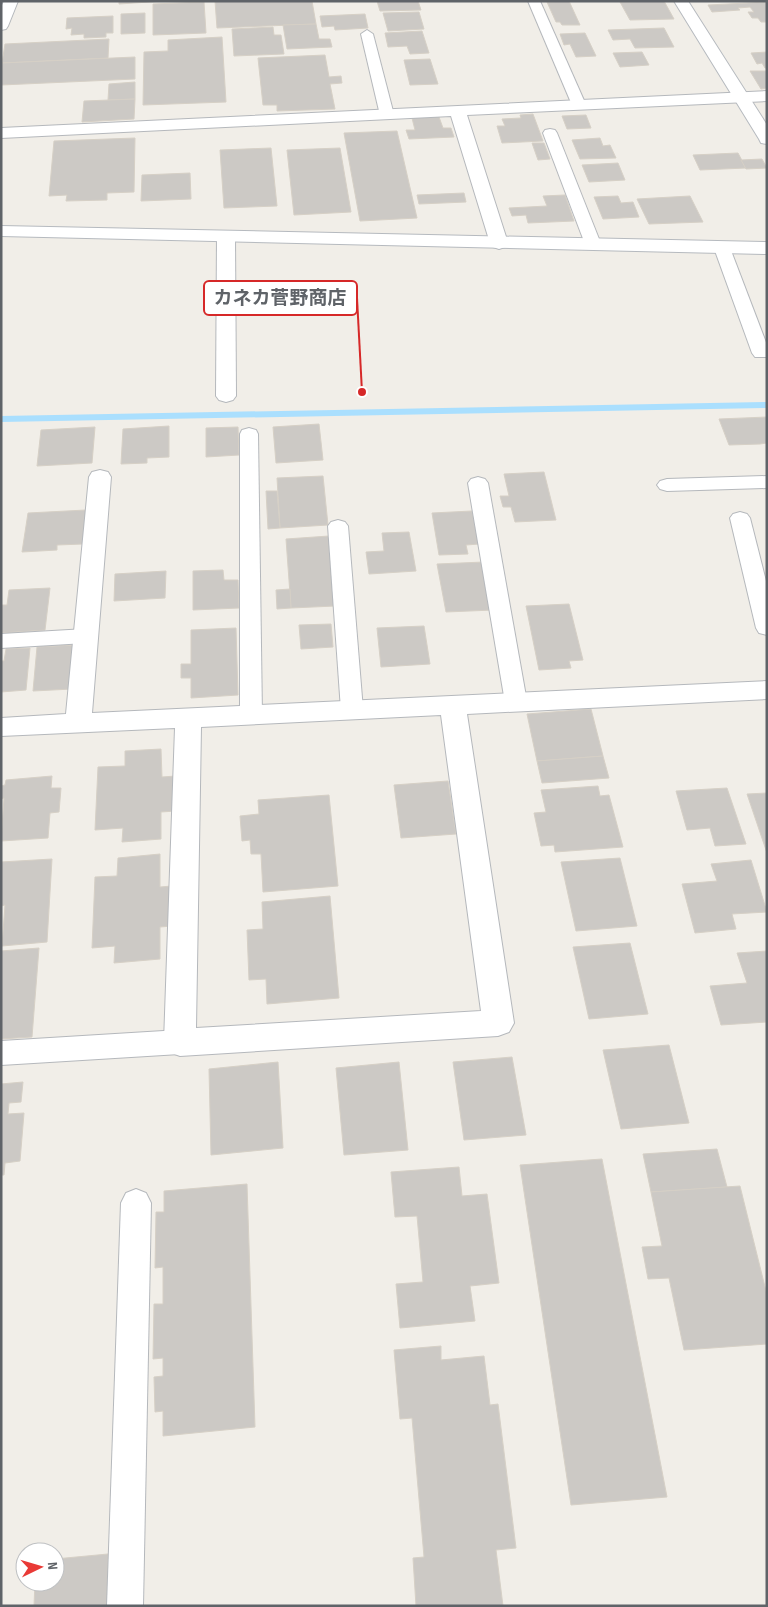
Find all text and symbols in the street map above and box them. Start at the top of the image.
callout: カネカ菅野商店 [204,281,357,315]
text: カネカ菅野商店 [213,287,347,310]
north arrow [15,1542,65,1592]
text: N [44,1561,61,1570]

